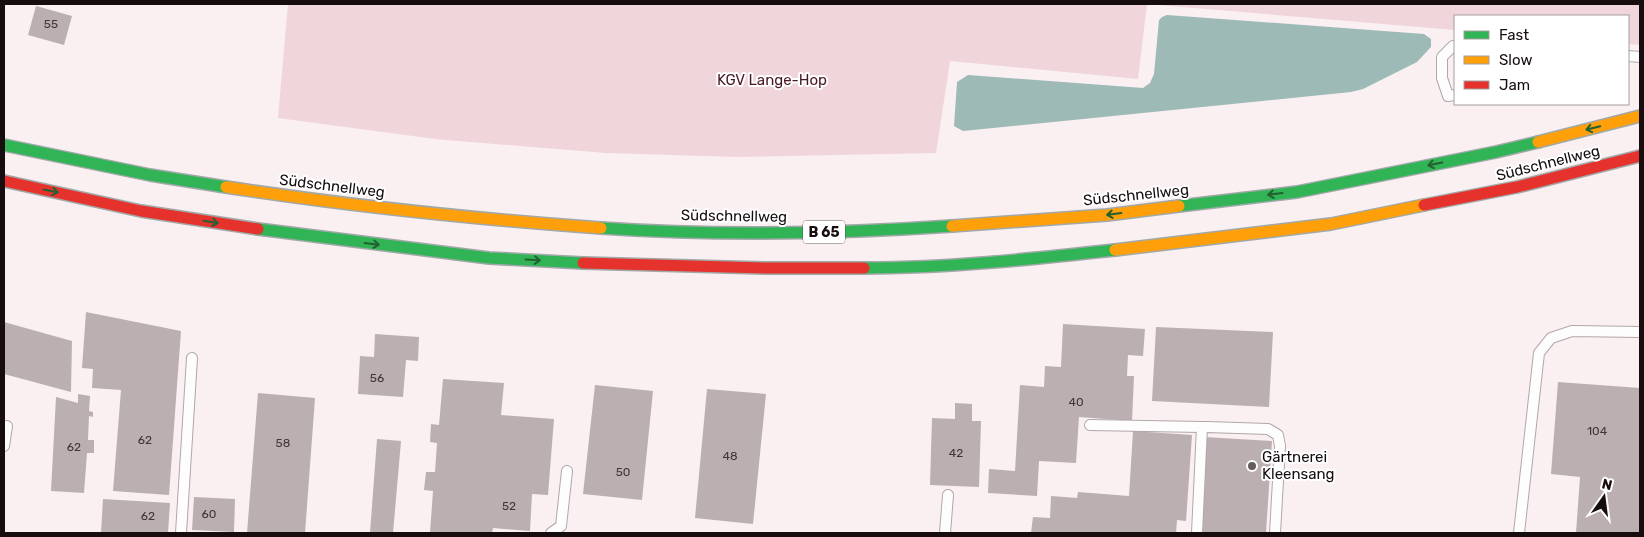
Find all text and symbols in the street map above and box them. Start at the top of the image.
legend [1454,15,1629,105]
house number: 55 [44,17,58,31]
text: Fast [1499,26,1529,44]
text: Slow [1499,51,1532,69]
park label: KGV Lange-Hop [717,71,827,89]
text: Jam [1499,76,1530,94]
one-way arrow [1585,124,1601,133]
street label: Südschnellweg [1494,141,1602,185]
one-way arrow [1427,160,1443,169]
street label: Südschnellweg [278,171,386,201]
street label: Südschnellweg [1082,180,1190,210]
one-way arrow [43,187,59,196]
one-way arrow [1267,189,1283,199]
street label: Südschnellweg [681,206,787,226]
one-way arrow [1106,209,1122,219]
one-way arrow [203,217,219,227]
road number: B 65 [803,220,845,243]
one-way arrow [364,239,380,249]
one-way arrow [525,256,541,265]
house number: 56 [370,371,384,385]
house number: 40 [1068,395,1084,409]
house number: 104 [1587,424,1608,438]
house number: 62 [138,433,152,447]
house number: 58 [276,436,290,450]
house number: 62 [67,440,81,454]
house number: 42 [949,446,963,460]
place label: Gärtnerei Kleensang [1262,448,1335,483]
house number: 48 [722,449,738,463]
marker: Gärtnerei Kleensang [1246,460,1258,472]
house number: 50 [616,465,630,479]
north arrow [1579,472,1629,522]
text: N [1600,475,1614,494]
house number: 52 [502,499,516,513]
house number: 60 [202,507,216,521]
house number: 62 [141,509,155,523]

